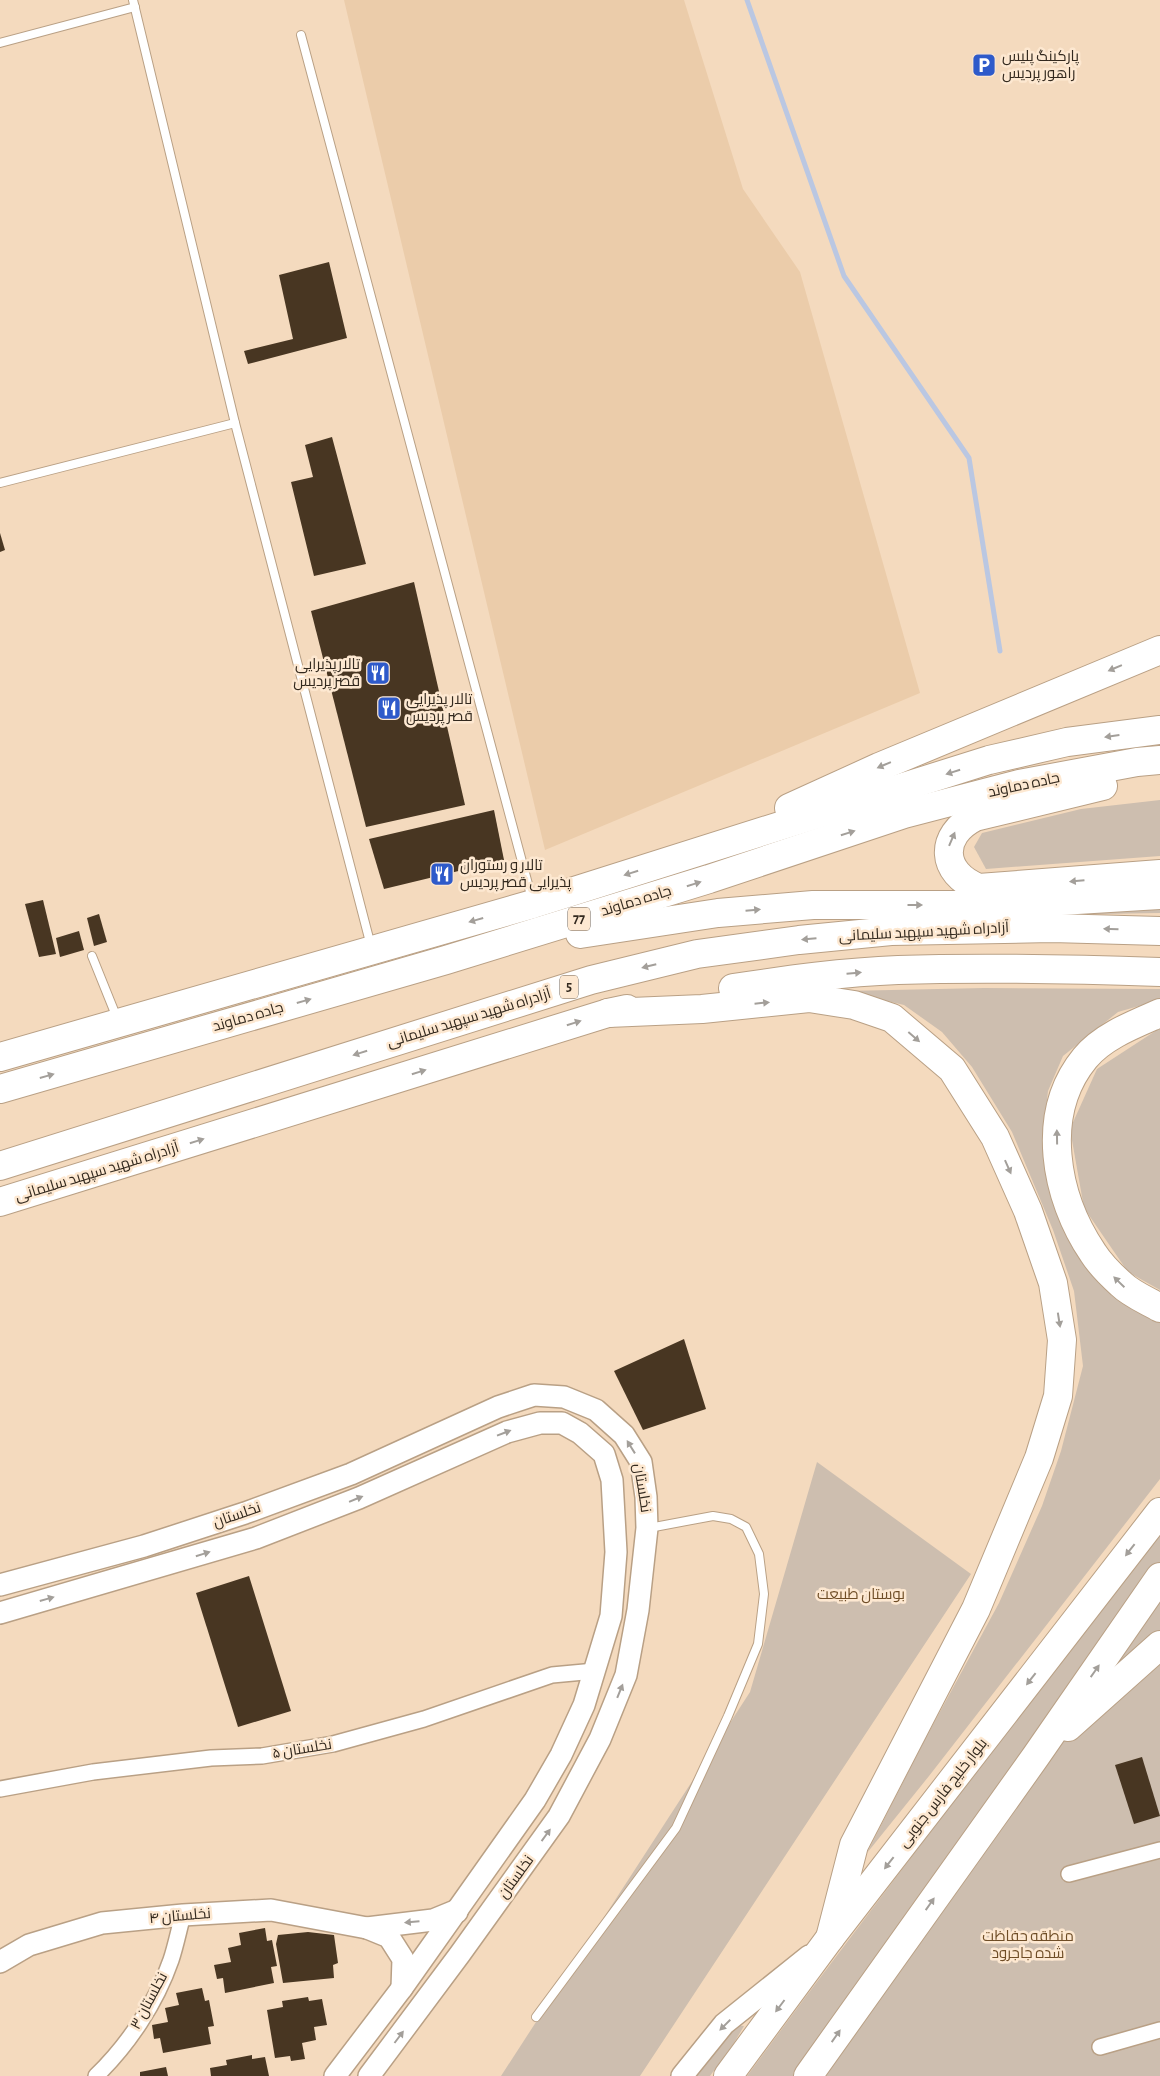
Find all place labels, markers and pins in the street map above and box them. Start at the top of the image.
place label: پارکینگ پلیس راهور پردیس [1002,49,1079,83]
parking icon: پارکینگ پلیس راهور پردیس [971,52,997,78]
place label: تالارپذیرایی قصر پردیس [293,657,360,691]
restaurant icon: تالارپذیرایی قصر پردیس [365,660,391,686]
place label: تالار پذیرایی قصر پردیس [406,692,473,726]
restaurant icon: تالار پذیرایی قصر پردیس [376,695,402,721]
place label: تالار و رستوران پذیرایی قصر پردیس [460,858,571,892]
restaurant icon: تالار و رستوران پذیرایی قصر پردیس [429,861,455,887]

